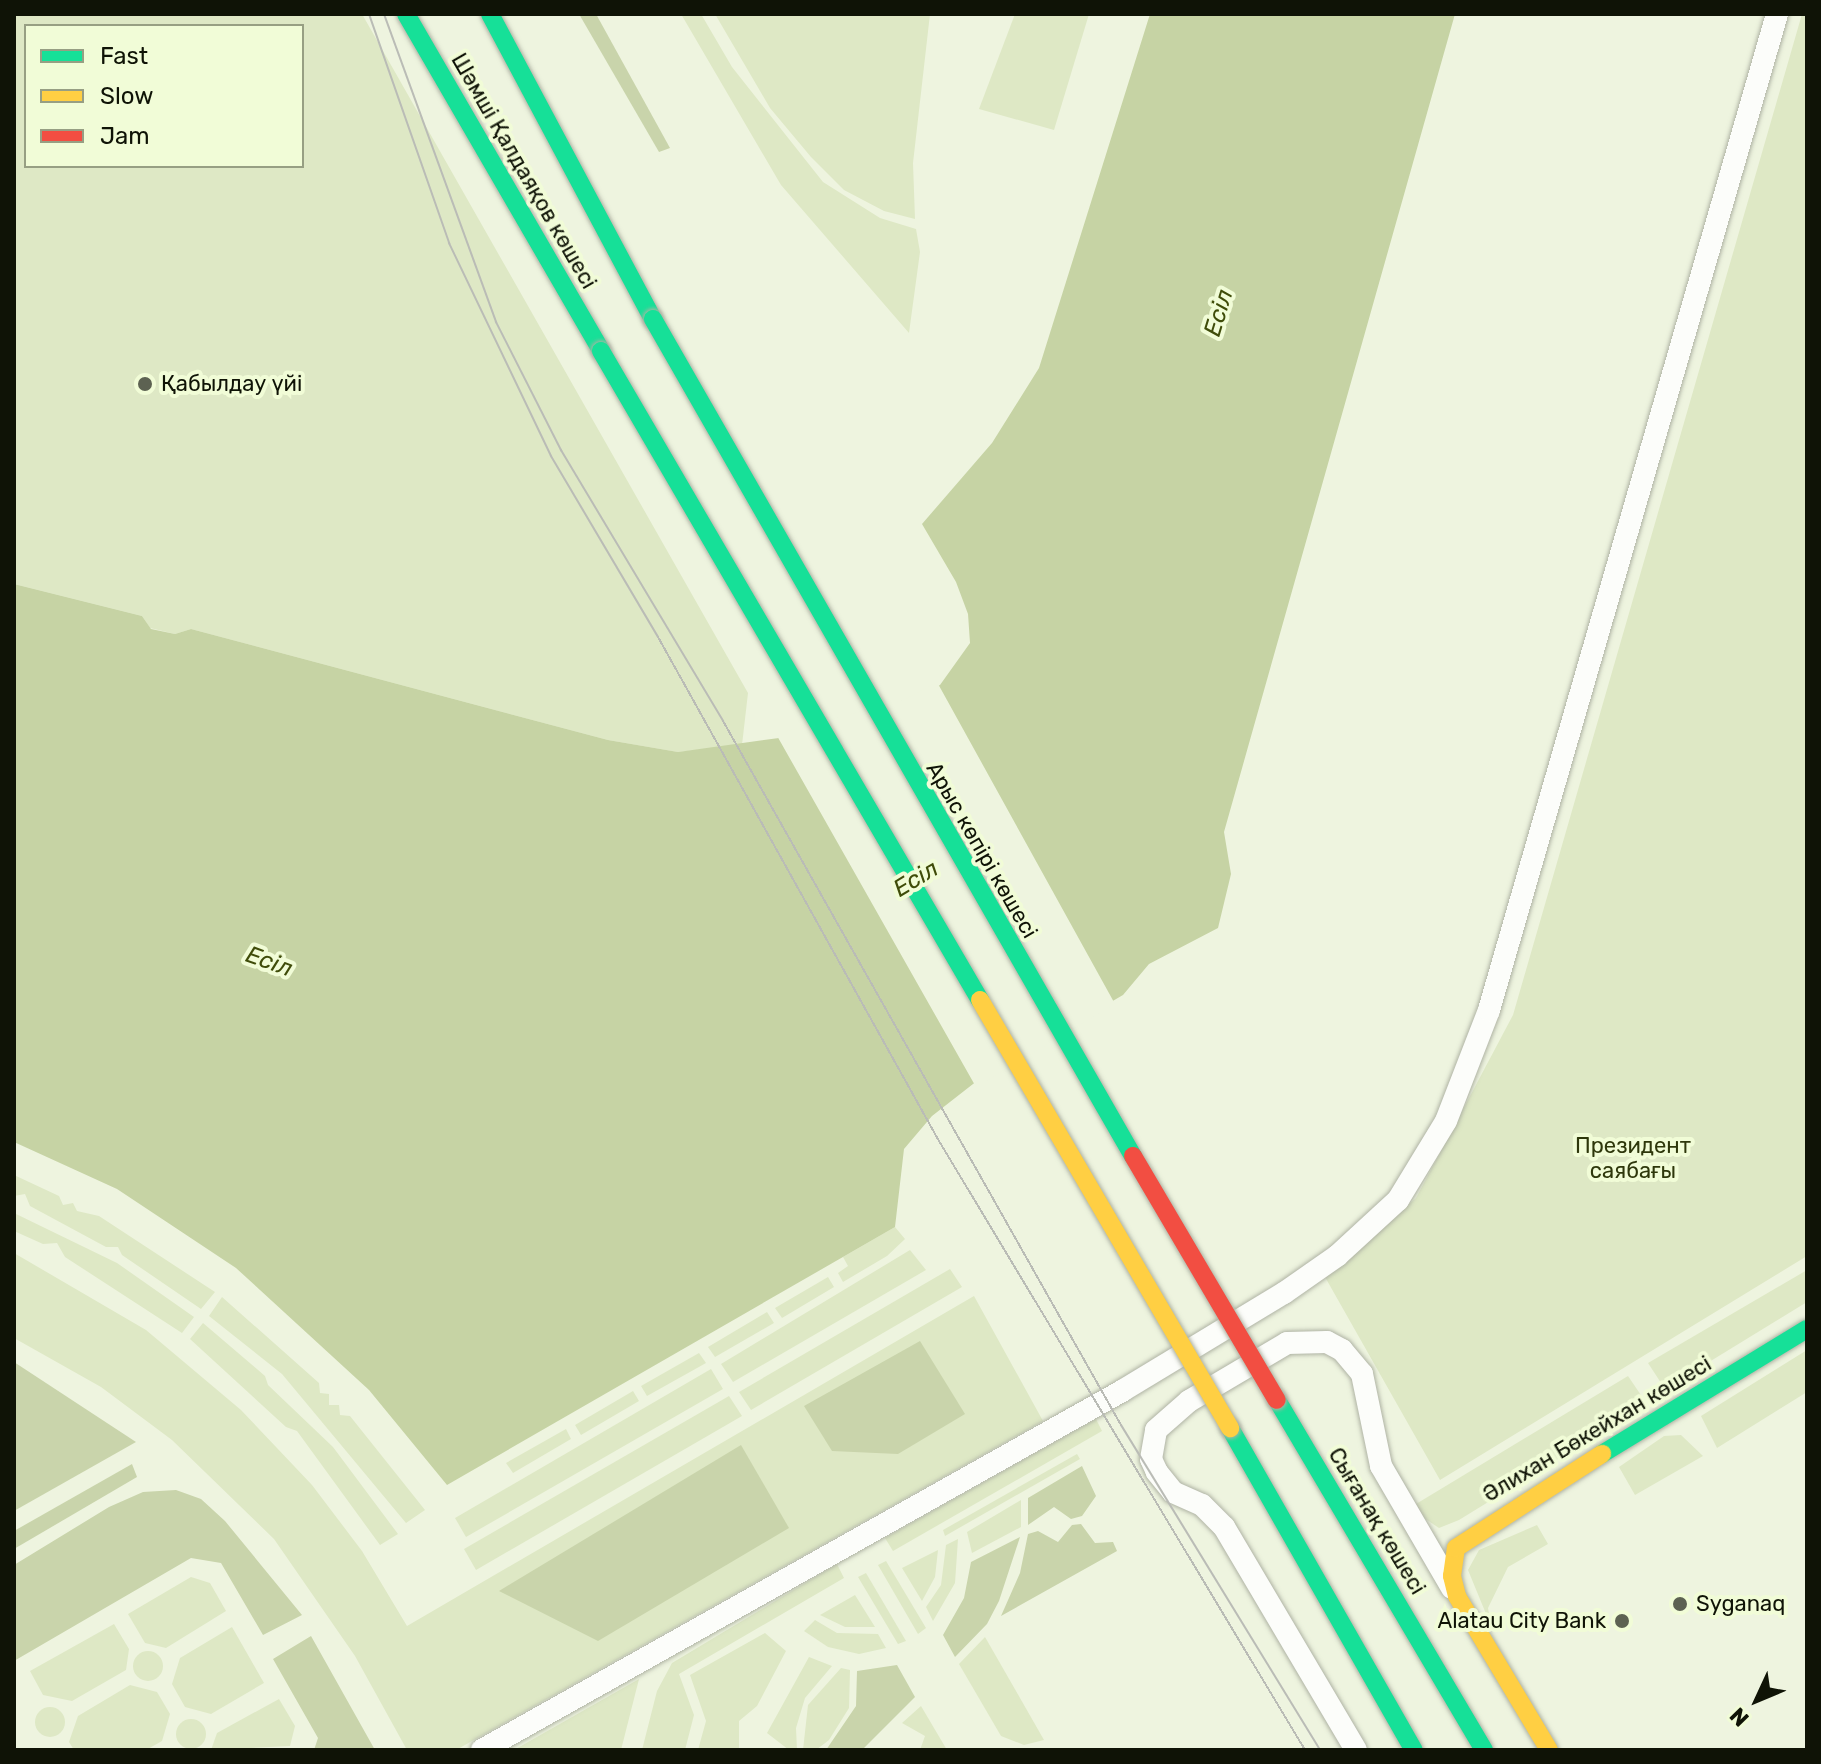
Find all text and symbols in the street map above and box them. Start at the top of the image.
legend [24,24,304,168]
text: Fast [100,42,148,70]
street label: Шәмші Қалдаяқов көшесі [446,49,602,293]
text: Slow [100,82,153,110]
text: Jam [100,122,150,150]
water label: Есіл [1198,286,1240,340]
place label: Қабылдау үйі [161,371,302,397]
marker: Қабылдау үйі [136,375,154,393]
street label: Арыс көпірі көшесі [921,757,1043,943]
water label: Есіл [888,854,944,904]
water label: Есіл [242,940,296,984]
park label: Президент саябағы [1575,1132,1691,1184]
street label: Әлихан Бөкейхан көшесі [1478,1350,1716,1508]
street label: Сығанақ көшесі [1323,1443,1431,1599]
place label: Syganaq [1696,1591,1785,1617]
marker: Syganaq [1671,1595,1689,1613]
place label: Alatau City Bank [1437,1608,1606,1634]
marker: Alatau City Bank [1613,1612,1631,1630]
north arrow [1717,1660,1797,1740]
text: N [1724,1702,1755,1732]

